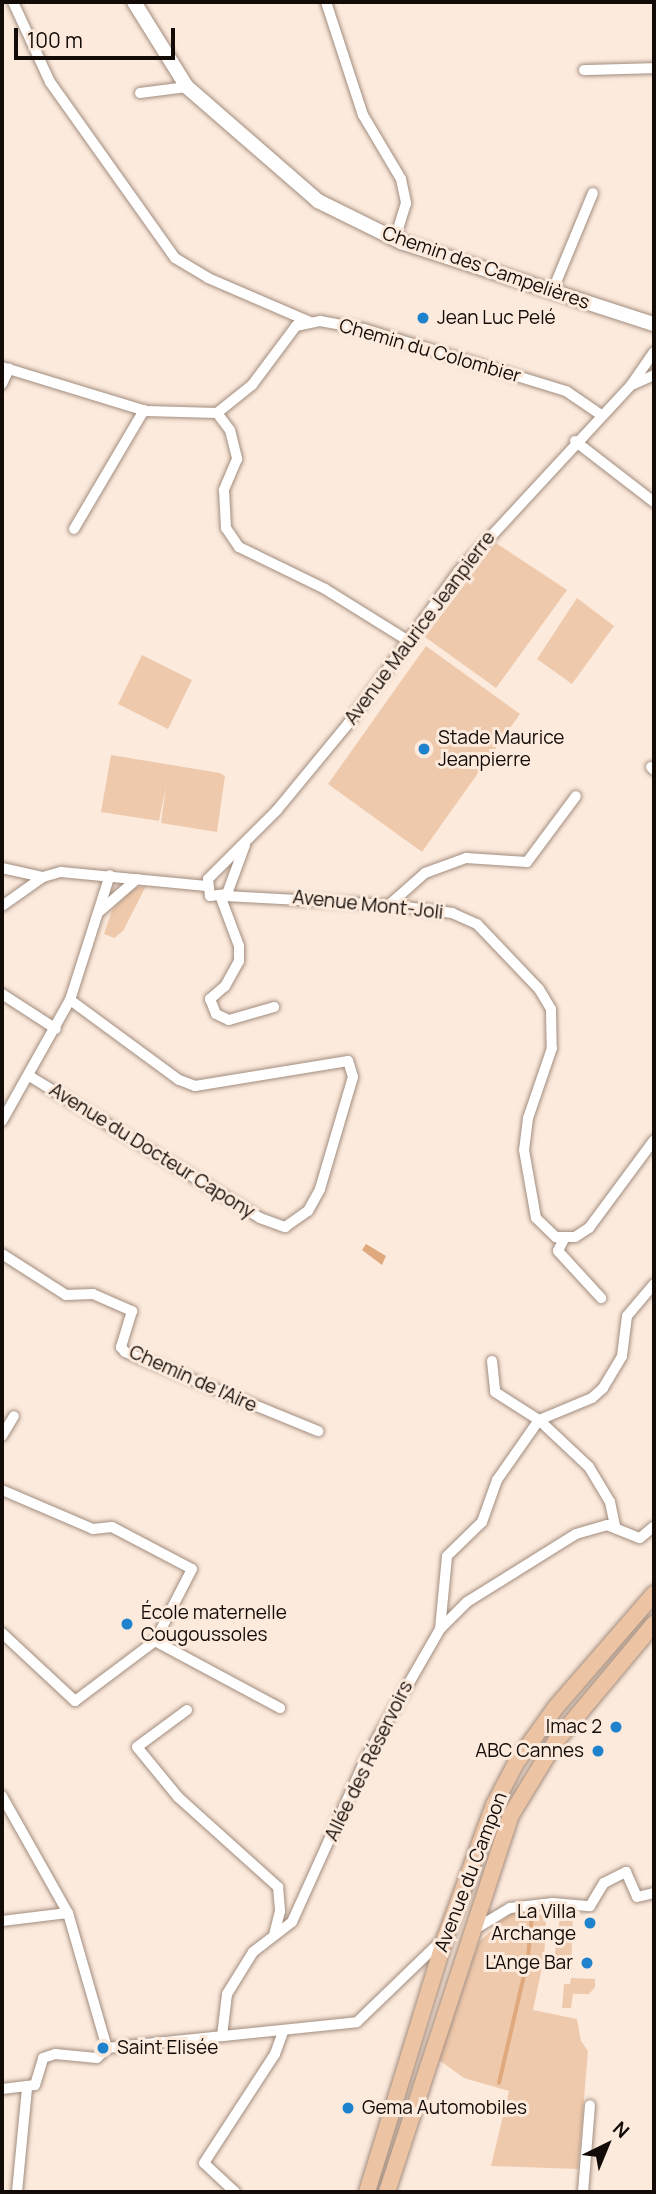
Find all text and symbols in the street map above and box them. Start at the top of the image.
scale bar [18,14,178,58]
text: 100 m [27,26,83,54]
street label: Chemin des Campelières [379,222,593,314]
place label: Jean Luc Pelé [437,307,556,329]
marker: Jean Luc Pelé [415,310,431,326]
street label: Chemin du Colombier [337,314,523,388]
street label: Avenue Maurice Jeanpierre [340,527,500,729]
place label: Stade Maurice Jeanpierre [438,727,564,771]
marker: Stade Maurice Jeanpierre [416,741,432,757]
street label: Avenue Mont-Joli [292,886,444,924]
street label: Avenue du Docteur Capony [45,1078,259,1224]
street label: Chemin de l'Aire [126,1341,260,1417]
place label: École maternelle Cougoussoles [141,1602,287,1646]
marker: École maternelle Cougoussoles [119,1616,135,1632]
street label: Allée des Réservoirs [320,1677,418,1845]
place label: Imac 2 [546,1716,602,1738]
marker: Imac 2 [608,1719,624,1735]
place label: ABC Cannes [475,1740,584,1762]
marker: ABC Cannes [590,1743,606,1759]
street label: Avenue du Campon [430,1789,512,1955]
place label: La Villa Archange [491,1901,576,1945]
marker: La Villa Archange [582,1915,598,1931]
place label: L'Ange Bar [485,1952,573,1974]
marker: L'Ange Bar [579,1955,595,1971]
place label: Saint Elisée [117,2037,218,2059]
marker: Saint Elisée [95,2040,111,2056]
place label: Gema Automobiles [362,2097,527,2119]
marker: Gema Automobiles [340,2100,356,2116]
north arrow [572,2110,642,2180]
text: N [607,2115,635,2144]

